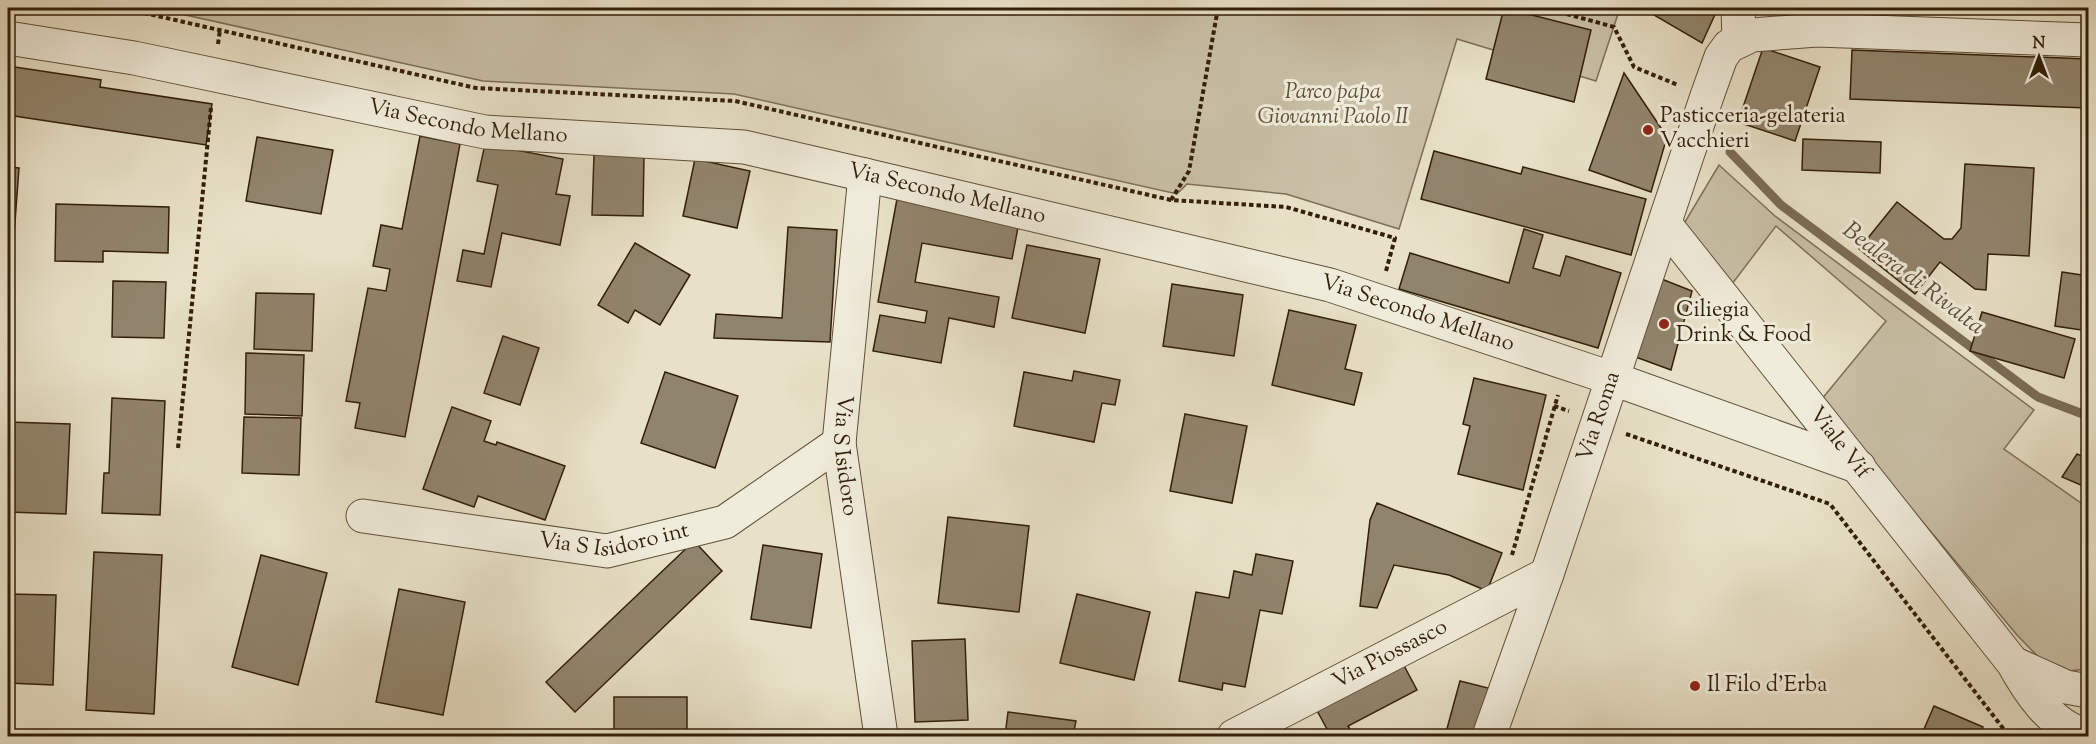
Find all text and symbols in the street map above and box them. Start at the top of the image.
north arrow [2009,27,2069,87]
text: N [2033,33,2046,56]
park label: Parco papa Giovanni Paolo II [1257,77,1409,134]
street label: Via Secondo Mellano [365,92,569,153]
place label: Pasticceria-gelateria Vacchieri [1660,101,1846,158]
marker: Pasticceria-gelateria Vacchieri [1641,123,1655,137]
street label: Via Secondo Mellano [845,156,1049,233]
water label: Bealera di Rivalta [1835,214,1991,344]
street label: Via Secondo Mellano [1318,267,1518,361]
place label: Ciliegia Drink & Food [1676,295,1811,352]
marker: Ciliegia Drink & Food [1657,317,1671,331]
street label: Via Roma [1570,367,1630,466]
street label: Via S Isidoro [823,393,865,518]
street label: Viale Vif [1800,401,1878,487]
street label: Via S Isidoro int [536,515,693,567]
street label: Via Piossasco [1327,612,1454,698]
place label: Il Filo d'Erba [1707,670,1827,702]
marker: Il Filo d'Erba [1688,679,1702,693]

